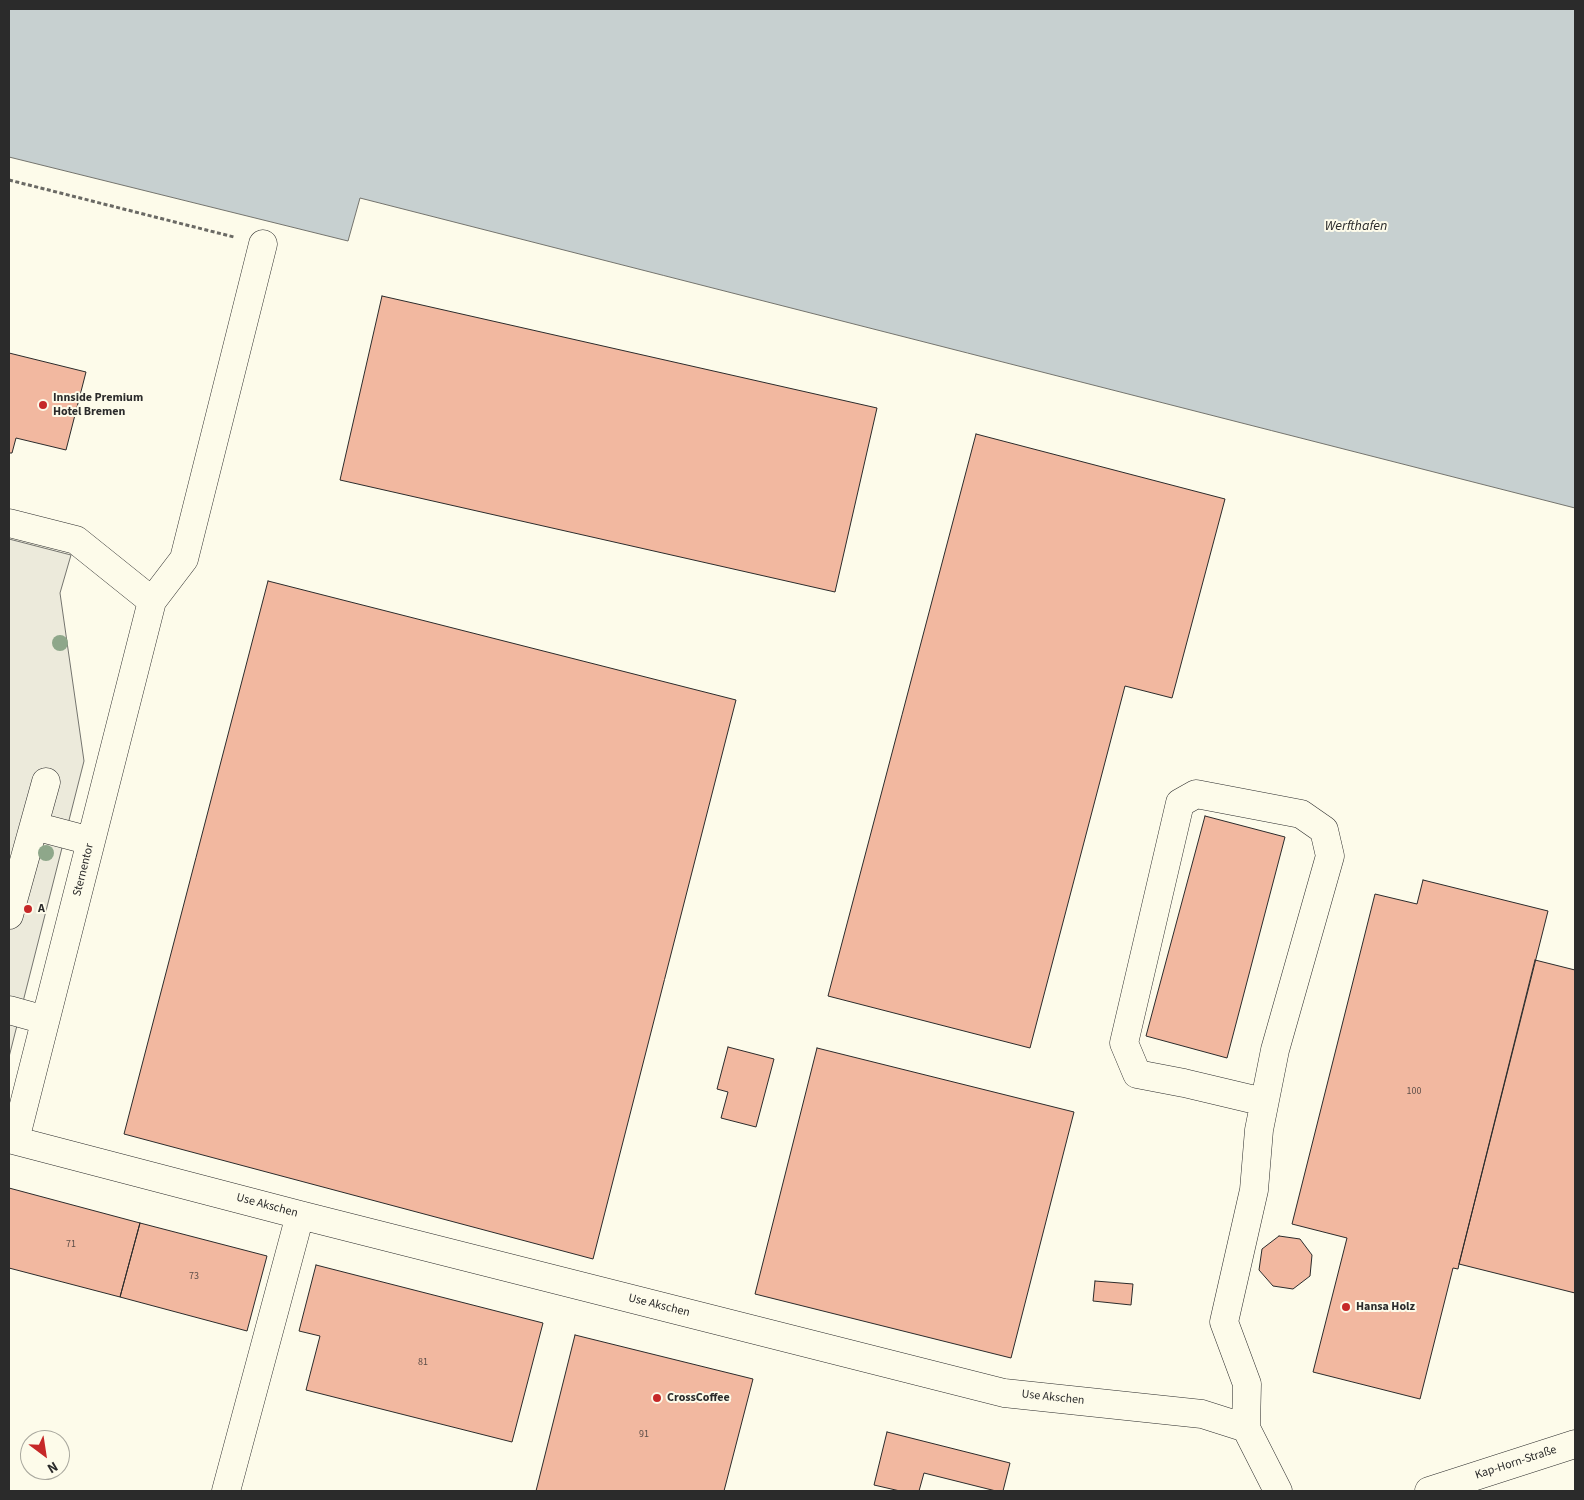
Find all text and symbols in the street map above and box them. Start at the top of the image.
water label: Werfthafen [1325,219,1387,235]
place label: Innside Premium Hotel Bremen [53,391,143,419]
marker: Innside Premium Hotel Bremen [37,399,49,411]
street label: Sternentor [71,842,97,898]
place label: A [38,902,45,916]
marker: A [22,903,34,915]
house number: 100 [1407,1086,1421,1098]
street label: Use Akschen [235,1191,299,1221]
house number: 71 [66,1239,76,1251]
house number: 73 [189,1271,199,1283]
street label: Use Akschen [627,1291,691,1321]
place label: Hansa Holz [1356,1300,1415,1314]
marker: Hansa Holz [1340,1301,1352,1313]
house number: 81 [418,1357,428,1369]
street label: Use Akschen [1021,1388,1085,1408]
place label: CrossCoffee [667,1391,730,1405]
marker: CrossCoffee [651,1392,663,1404]
house number: 91 [639,1429,649,1441]
north arrow [20,1430,70,1480]
street label: Kap-Horn-Straße [1473,1443,1559,1483]
text: N [43,1456,61,1478]

